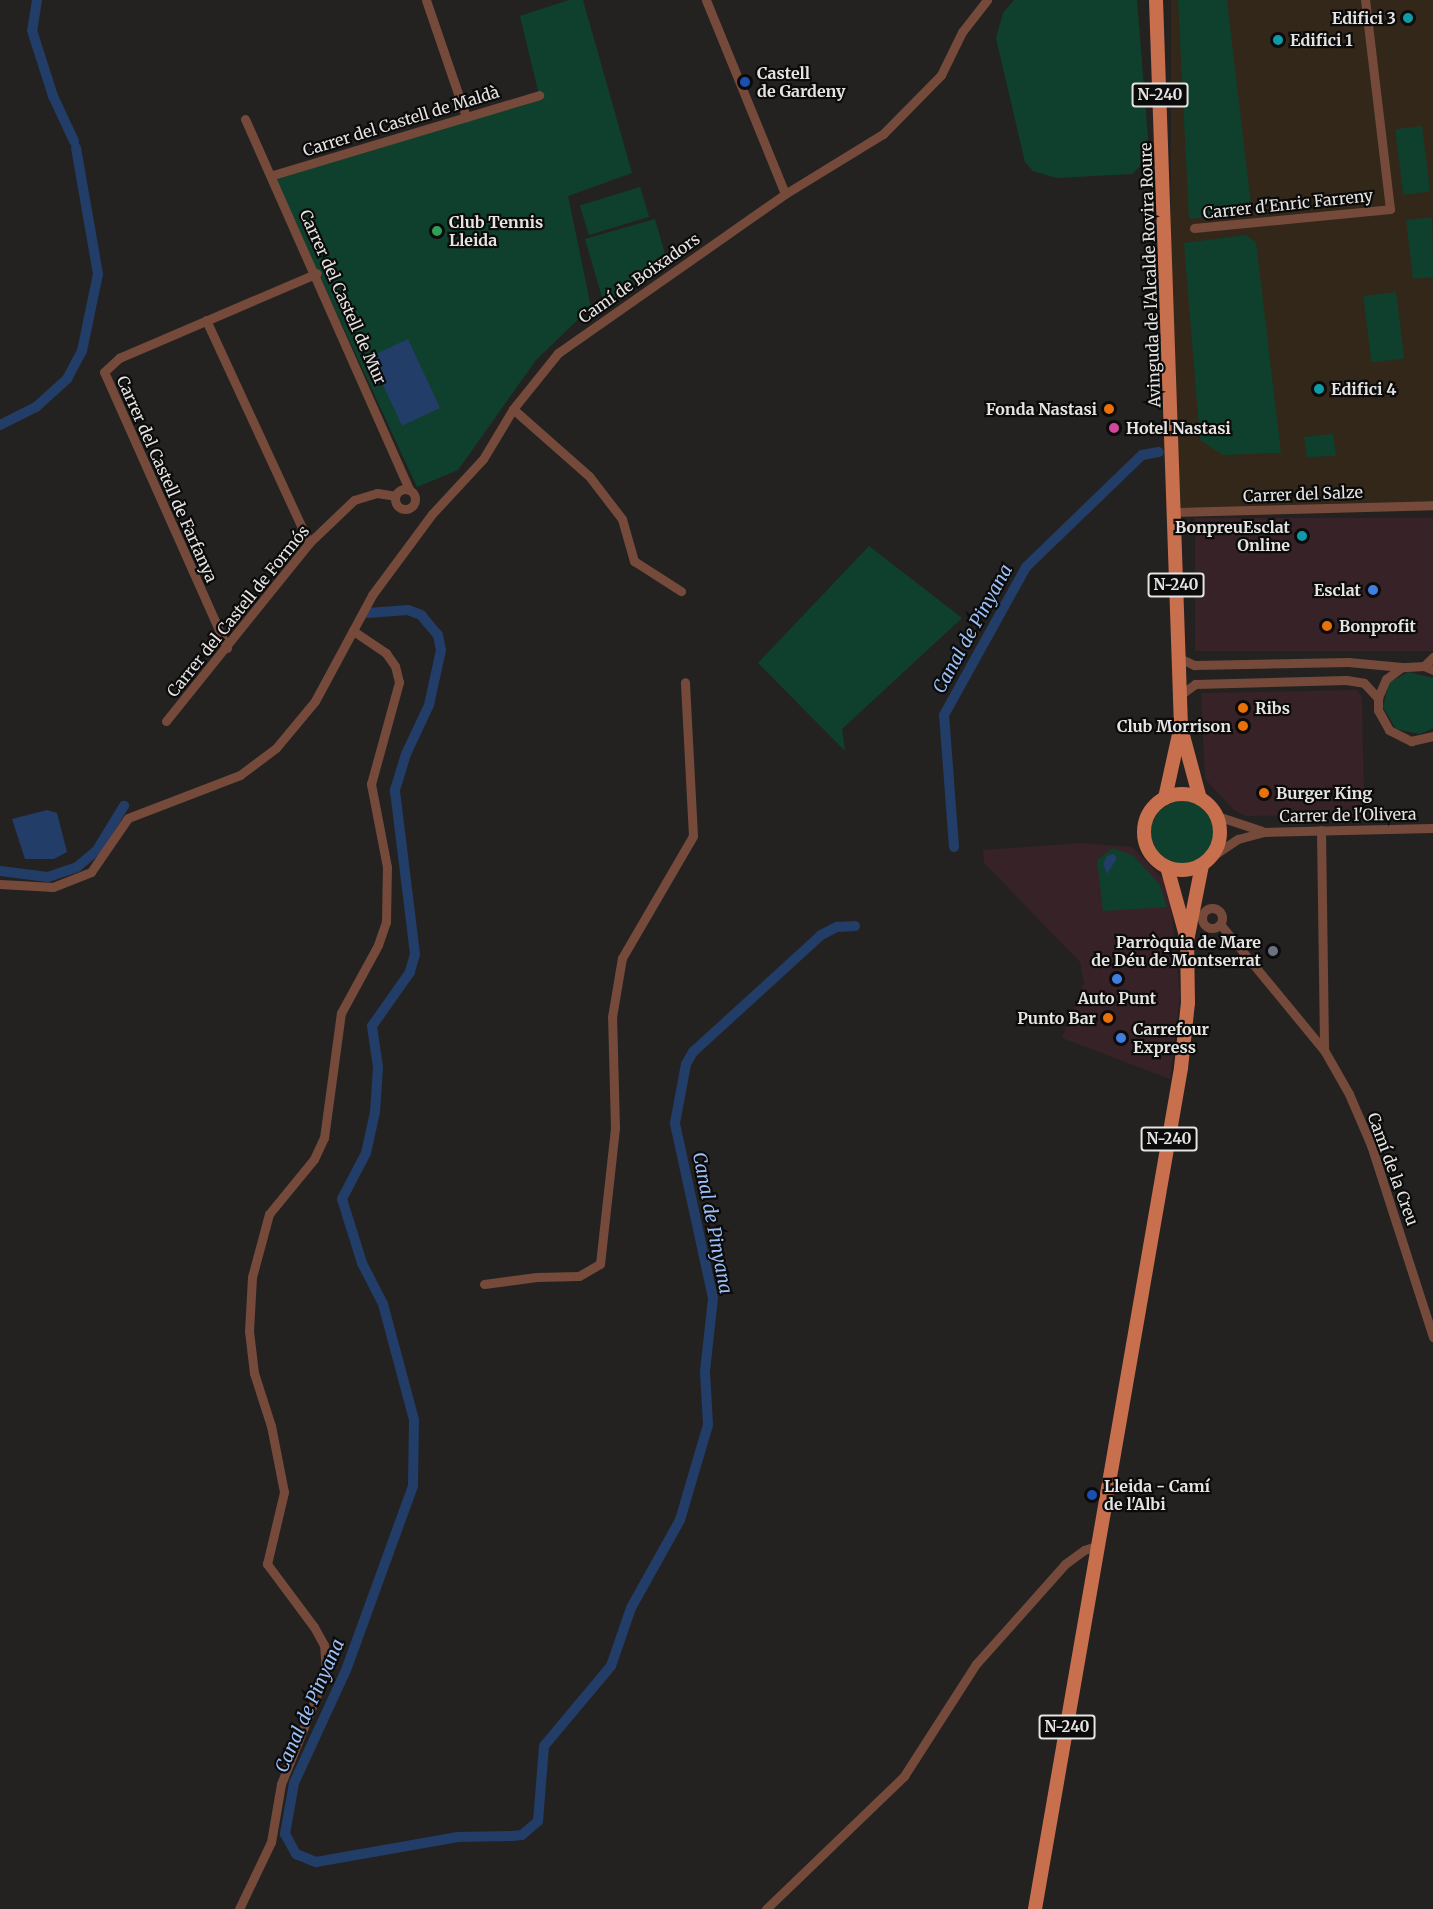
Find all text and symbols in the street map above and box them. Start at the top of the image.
place label: Edifici 3 [1332,8,1396,28]
marker: Edifici 3 [1401,11,1415,25]
place label: Edifici 1 [1290,30,1353,50]
marker: Edifici 1 [1271,33,1285,47]
place label: Castell de Gardeny [757,63,846,101]
marker: Castell de Gardeny [738,75,752,89]
street label: Carrer del Castell de Maldà [301,82,501,160]
road number: N-240 [1132,83,1188,107]
street label: Avinguda de l'Alcalde Rovira Roure [1136,142,1164,408]
street label: Carrer d'Enric Farreny [1202,186,1374,222]
street label: Carrer del Castell de Mur [296,207,390,387]
place label: Club Tennis Lleida [449,212,543,250]
marker: Club Tennis Lleida [430,224,444,238]
street label: Camí de Boixadors [575,229,703,327]
street label: Carrer del Castell de Farfanya [113,373,221,585]
place label: Edifici 4 [1331,379,1396,399]
marker: Edifici 4 [1312,382,1326,396]
place label: Fonda Nastasi [986,399,1097,419]
marker: Fonda Nastasi [1102,402,1116,416]
place label: Hotel Nastasi [1126,418,1231,438]
marker: Hotel Nastasi [1107,421,1121,435]
street label: Carrer del Salze [1243,482,1363,506]
place label: BonpreuEsclat Online [1175,517,1290,555]
street label: Carrer del Castell de Formós [163,521,313,701]
marker: BonpreuEsclat Online [1295,529,1309,543]
water label: Canal de Pinyana [929,561,1017,697]
road number: N-240 [1148,573,1204,597]
place label: Esclat [1314,580,1361,600]
marker: Esclat [1366,583,1380,597]
place label: Bonprofit [1339,616,1416,636]
marker: Bonprofit [1320,619,1334,633]
place label: Ribs [1255,698,1290,718]
marker: Ribs [1236,701,1250,715]
place label: Club Morrison [1117,716,1231,736]
marker: Club Morrison [1236,719,1250,733]
place label: Burger King [1276,783,1372,803]
marker: Burger King [1257,786,1271,800]
street label: Carrer de l'Olivera [1279,804,1417,826]
place label: Parròquia de Mare de Déu de Montserrat [1091,932,1261,970]
marker: Parròquia de Mare de Déu de Montserrat [1266,944,1280,958]
marker: Auto Punt [1110,972,1124,986]
place label: Auto Punt [1078,988,1156,1008]
place label: Punto Bar [1017,1008,1096,1028]
marker: Punto Bar [1101,1011,1115,1025]
place label: Carrefour Express [1133,1019,1209,1057]
marker: Carrefour Express [1114,1031,1128,1045]
street label: Camí de la Creu [1364,1110,1422,1228]
road number: N-240 [1140,1127,1198,1151]
water label: Canal de Pinyana [688,1150,736,1296]
place label: Lleida - Camí de l'Albi [1104,1476,1210,1514]
marker: Lleida - Camí de l'Albi [1085,1488,1099,1502]
water label: Canal de Pinyana [271,1636,349,1776]
road number: N-240 [1038,1715,1096,1739]

